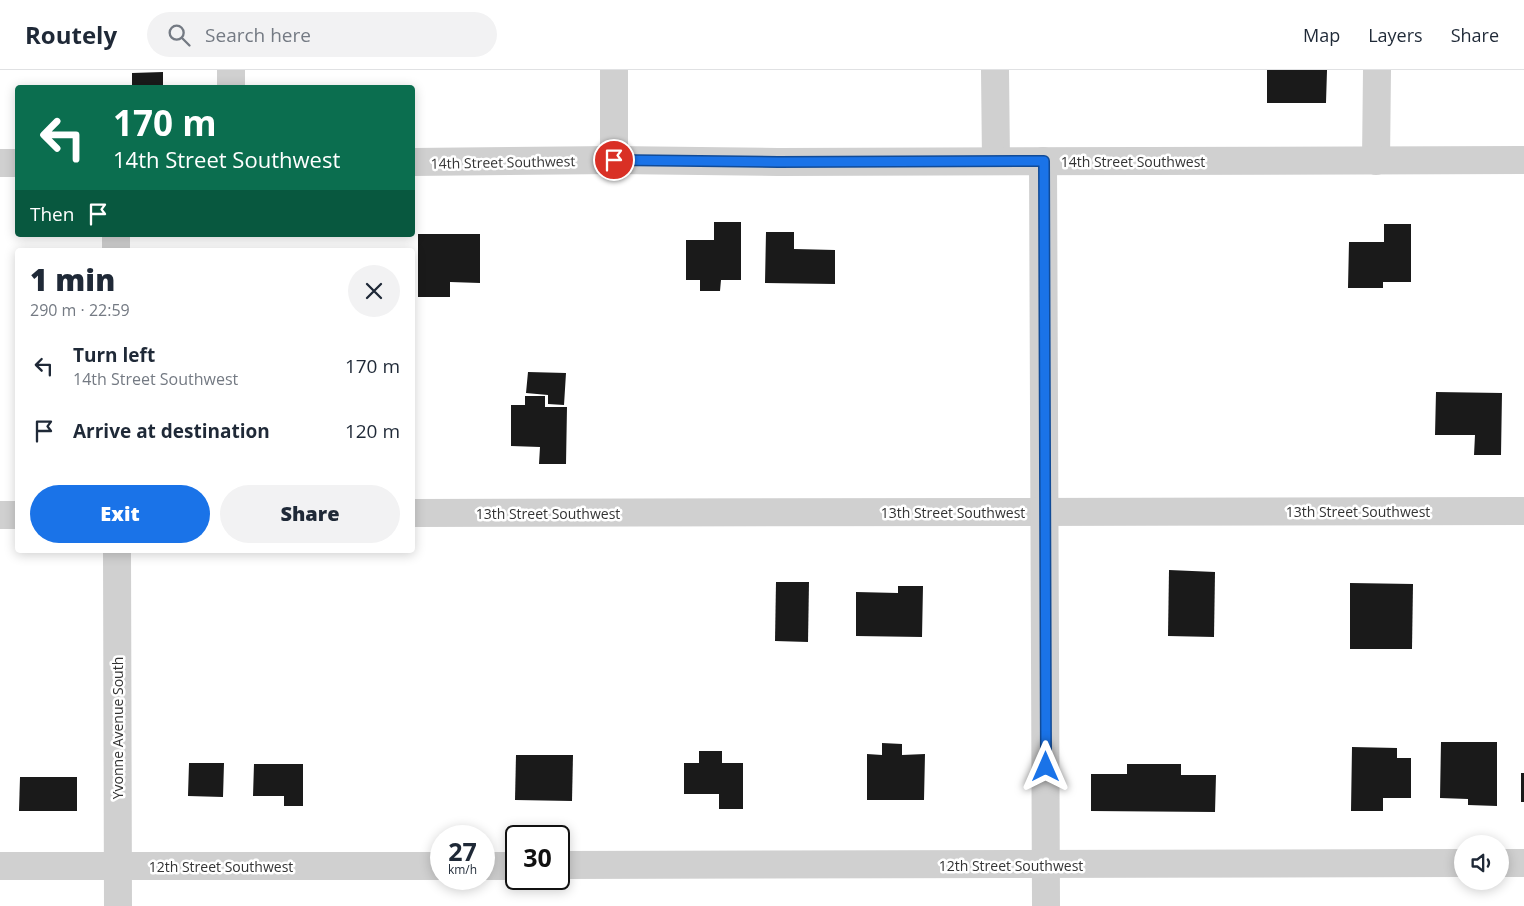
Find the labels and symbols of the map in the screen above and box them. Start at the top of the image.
pin [593,139,635,181]
street label: 14th Street Southwest [431,151,575,173]
street label: 14th Street Southwest [1061,152,1205,171]
street label: 13th Street Southwest [1286,502,1430,521]
street label: 13th Street Southwest [881,503,1025,522]
street label: 13th Street Southwest [476,504,620,523]
street label: Yvonne Avenue South [108,657,127,799]
position arrow [1019,740,1071,792]
speed limit sign: 30 [505,825,570,890]
street label: 12th Street Southwest [939,856,1083,875]
street label: 12th Street Southwest [149,857,293,876]

